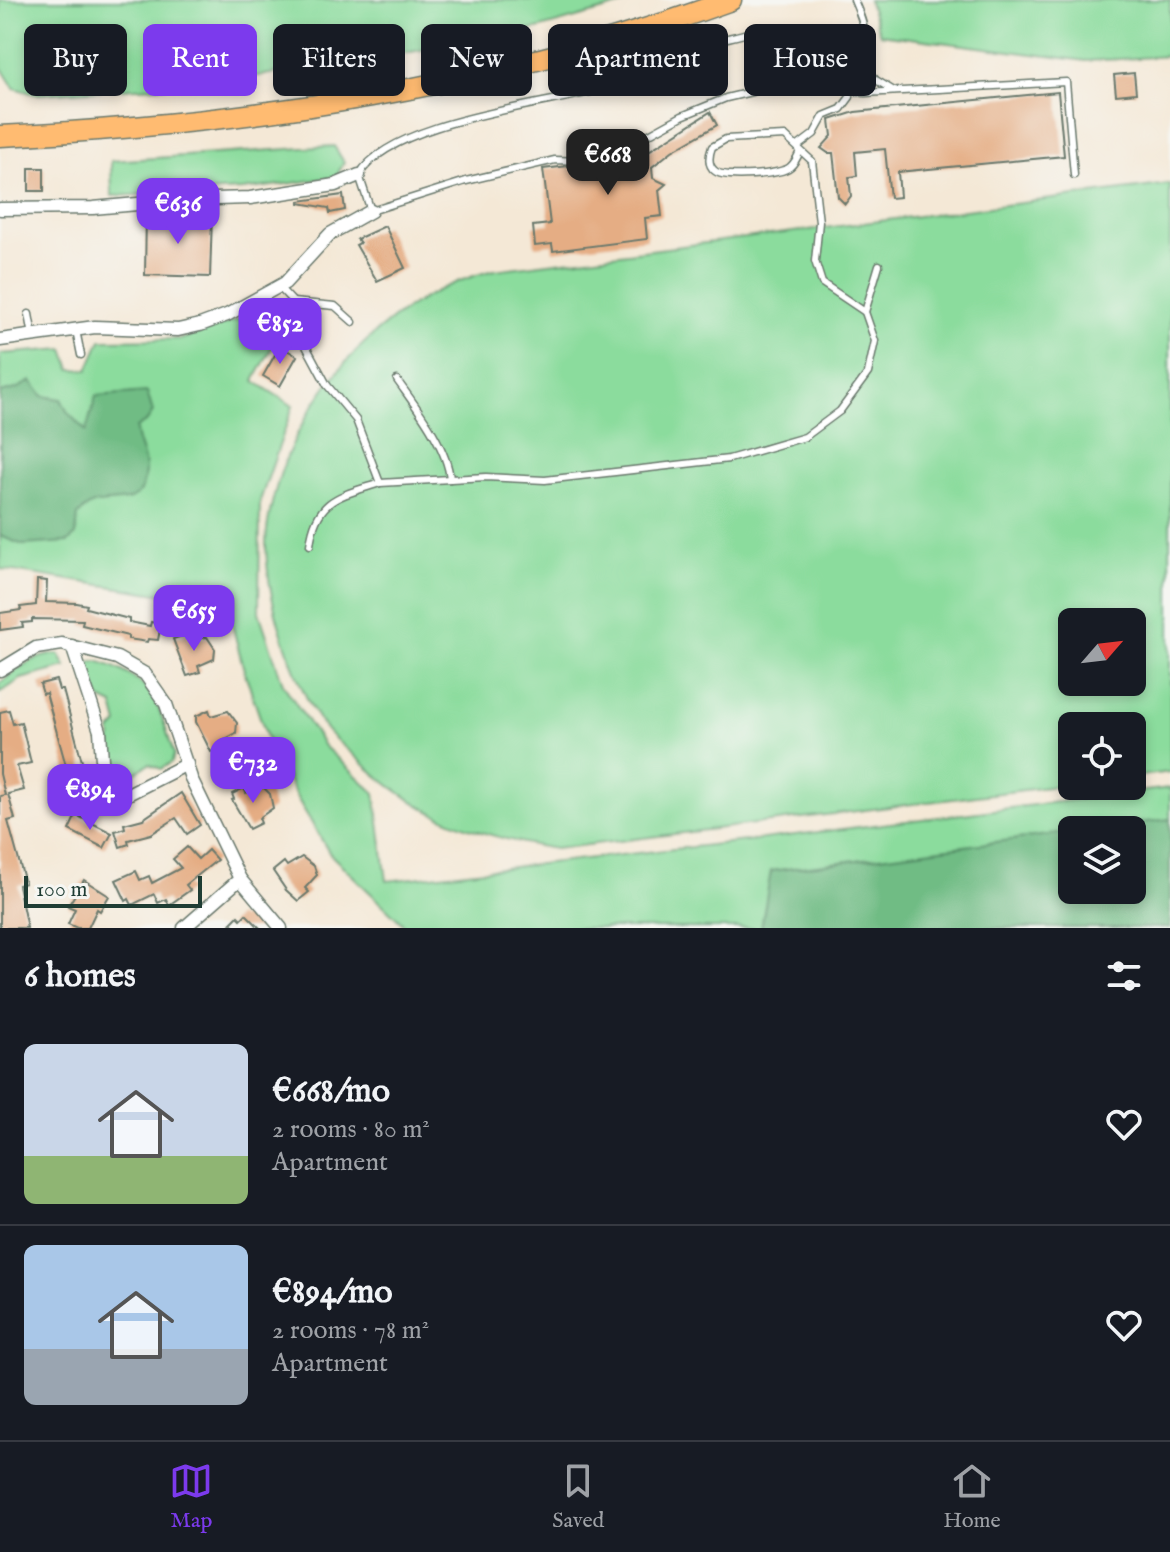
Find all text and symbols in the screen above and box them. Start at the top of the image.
chip: Buy [24,24,127,96]
chip: Rent [143,24,257,96]
chip: Filters [273,24,405,96]
chip: New [421,24,532,96]
chip: Apartment [548,24,728,96]
chip: House [744,24,876,96]
pin: €668 [561,129,655,197]
text: €668 [584,138,632,171]
pin: €636 [131,178,225,246]
text: €636 [155,187,201,220]
pin: €852 [233,298,327,366]
text: €852 [257,307,303,340]
pin: €655 [147,585,241,653]
text: €655 [171,594,217,627]
north arrow [1058,608,1146,696]
map controls [1058,608,1146,904]
button: locate [1058,712,1146,800]
pin: €732 [206,737,300,805]
text: €732 [228,746,278,779]
pin: €894 [43,764,137,832]
text: €894 [65,773,115,806]
button: layers [1058,816,1146,904]
scale bar [24,872,202,908]
text: 100 m [36,876,88,904]
icon: filters [1102,954,1146,998]
text: 6 homes [24,955,136,998]
text: €668/mo [272,1070,390,1113]
icon: home [88,1076,184,1172]
icon: heart [1102,1102,1146,1146]
text: 2 rooms · 80 m² [272,1113,430,1146]
text: Apartment [272,1146,388,1179]
text: €894/mo [272,1271,393,1314]
icon: home [88,1277,184,1373]
icon: heart [1102,1303,1146,1347]
text: 2 rooms · 78 m² [272,1314,429,1347]
text: Apartment [272,1347,388,1380]
tab: Map [169,1459,213,1535]
tab: Saved [552,1459,604,1535]
tab: Home [943,1459,1001,1535]

